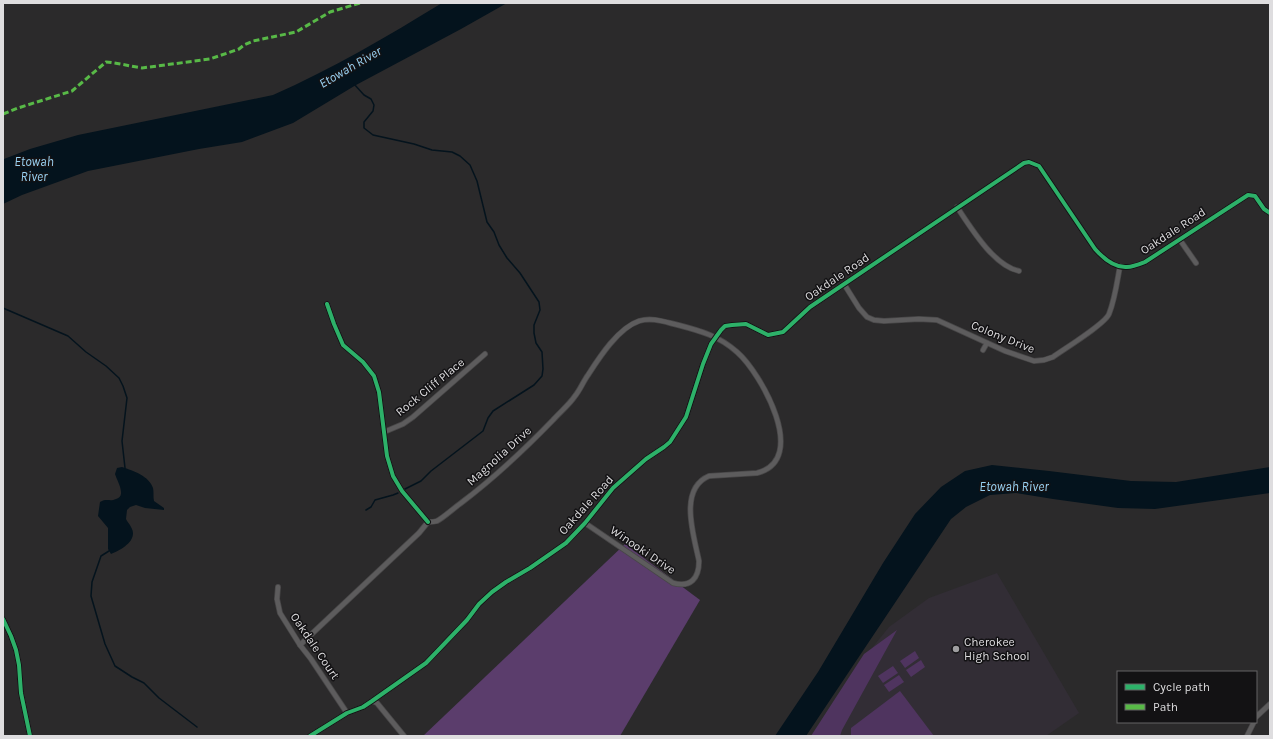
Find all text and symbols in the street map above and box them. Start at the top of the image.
water label: Etowah River [316,43,384,91]
water label: Etowah River [14,154,54,184]
street label: Oakdale Road [1138,205,1208,257]
street label: Oakdale Road [802,250,872,304]
street label: Colony Drive [969,318,1037,356]
street label: Rock Cliff Place [393,355,467,419]
street label: Magnolia Drive [464,423,534,489]
street label: Oakdale Road [556,473,616,537]
water label: Etowah River [979,479,1049,494]
street label: Winooki Drive [608,523,678,577]
street label: Oakdale Court [288,610,343,682]
place label: Cherokee High School [964,635,1030,663]
marker: Cherokee High School [951,644,961,654]
legend [1117,671,1257,723]
text: Cycle path [1153,680,1210,694]
text: Path [1153,700,1178,714]

